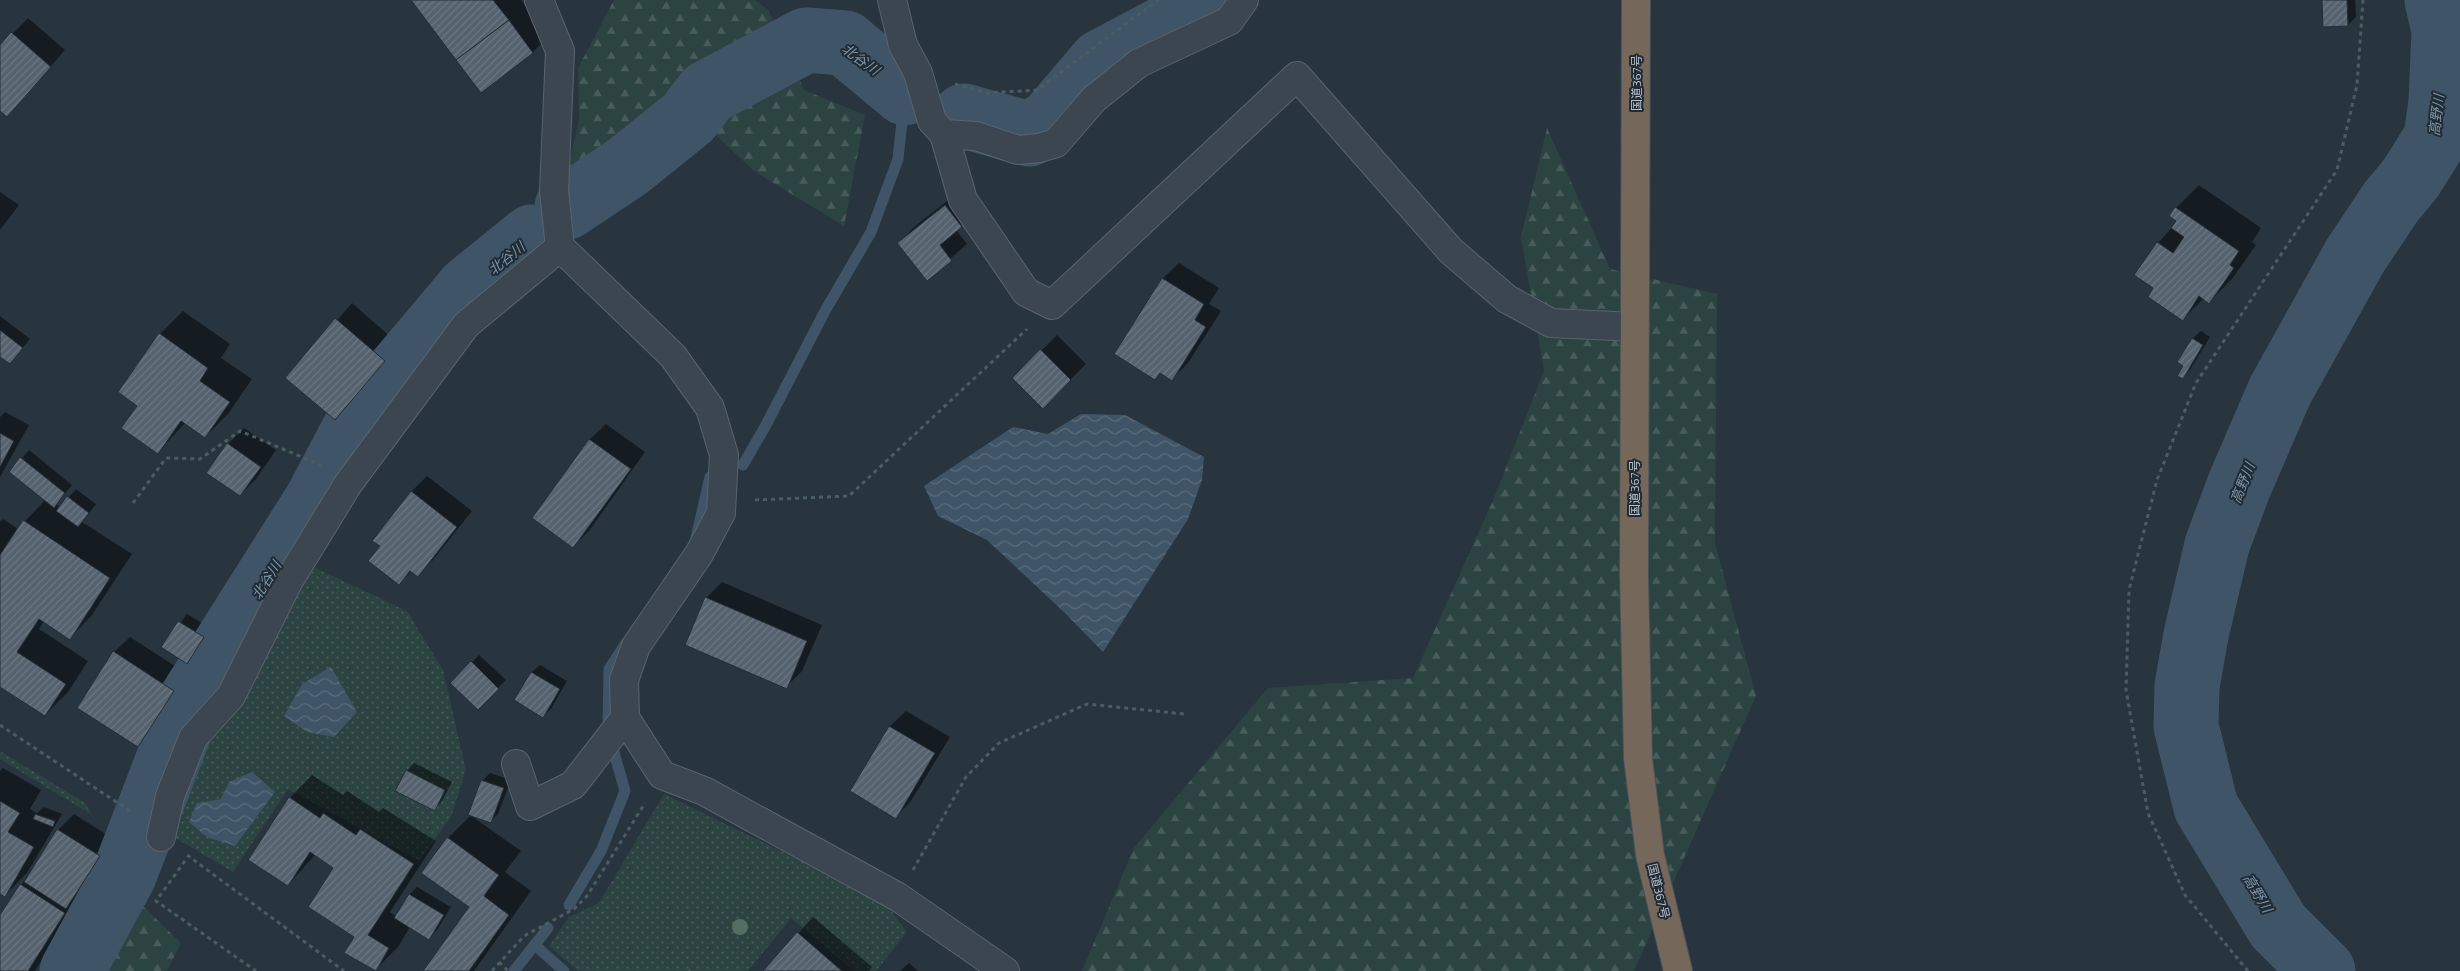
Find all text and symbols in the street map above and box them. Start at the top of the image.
water label: 北谷川 [838,38,886,81]
street label: 国道367号 [1627,55,1646,111]
water label: 高野川 [2423,91,2449,137]
water label: 北谷川 [483,235,530,279]
water label: 高野川 [2224,458,2260,506]
street label: 国道367号 [1625,460,1644,516]
water label: 北谷川 [246,555,287,603]
street label: 国道367号 [1643,861,1675,921]
water label: 高野川 [2238,870,2279,918]

